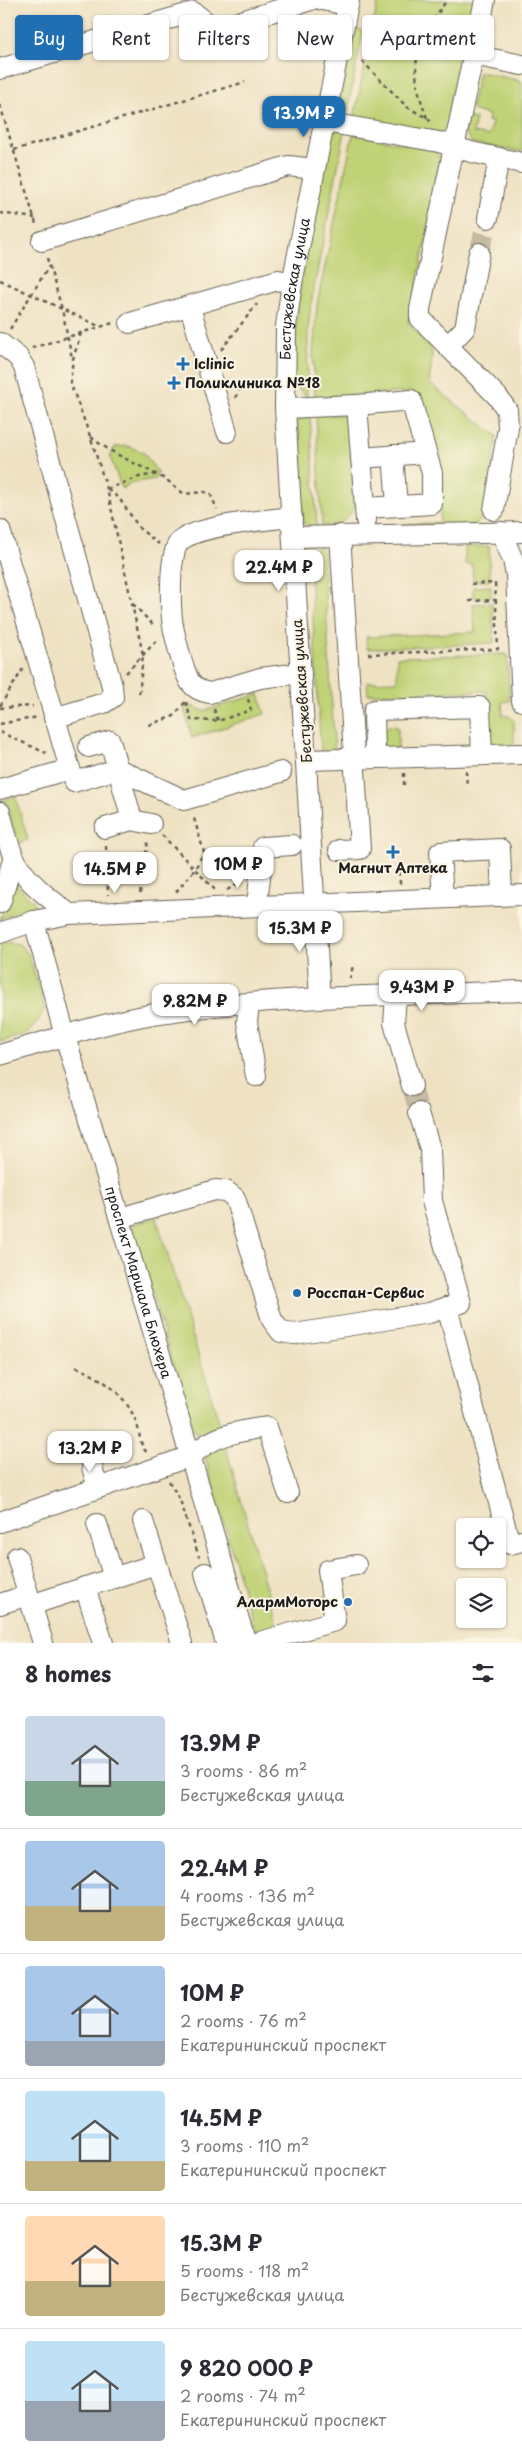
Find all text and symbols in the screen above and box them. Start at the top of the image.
chip: Buy [15,15,83,60]
chip: Rent [93,15,169,60]
chip: Filters [179,15,268,60]
chip: New [278,15,352,60]
chip: Apartment [362,15,494,60]
pin: 13.9M ₽ [258,96,350,138]
text: 13.9M ₽ [273,100,335,124]
street label: Бестужевская улица [275,215,315,360]
place label: Iclinic [194,353,235,374]
marker: Iclinic [176,357,190,371]
place label: Поликлиника №18 [185,372,320,393]
marker: Поликлиника №18 [167,376,181,390]
pin: 22.4M ₽ [233,550,325,592]
text: 22.4M ₽ [245,554,313,578]
street label: Бестужевская улица [286,618,317,764]
pin: 10M ₽ [203,846,273,889]
marker: Магнит Аптека [387,846,399,858]
text: 10M ₽ [214,851,262,875]
pin: 14.5M ₽ [69,852,161,894]
text: 14.5M ₽ [84,856,146,880]
place label: Магнит Аптека [338,857,448,878]
pin: 15.3M ₽ [254,910,346,953]
text: 15.3M ₽ [269,915,331,939]
pin: 9.43M ₽ [376,970,468,1012]
text: 9.43M ₽ [390,974,454,998]
pin: 9.82M ₽ [149,984,241,1026]
text: 9.82M ₽ [163,988,227,1012]
street label: проспект Маршала Блюхера [100,1183,178,1381]
place label: Росспан-Сервис [307,1282,425,1303]
marker: Росспан-Сервис [291,1287,303,1299]
pin: 13.2M ₽ [44,1430,136,1473]
text: 13.2M ₽ [58,1435,122,1459]
map controls [456,1518,506,1628]
button: locate [456,1518,506,1568]
button: layers [456,1578,506,1628]
place label: АлармМоторс [236,1591,338,1612]
marker: АлармМоторс [342,1596,354,1608]
text: 8 homes [25,1657,111,1689]
icon: filters [469,1659,497,1687]
text: 13.9M ₽ [180,1726,261,1758]
icon: home [65,1736,125,1796]
text: 3 rooms · 86 m² [180,1758,307,1782]
text: Бестужевская улица [180,1782,344,1806]
text: 22.4M ₽ [180,1851,268,1883]
icon: home [65,1861,125,1921]
text: 4 rooms · 136 m² [180,1883,315,1907]
text: Бестужевская улица [180,1907,344,1931]
text: 10M ₽ [180,1976,244,2008]
icon: home [65,1986,125,2046]
text: 2 rooms · 76 m² [180,2008,307,2032]
text: Екатерининский проспект [180,2032,386,2056]
text: 14.5M ₽ [180,2101,262,2133]
icon: home [65,2111,125,2171]
text: 3 rooms · 110 m² [180,2133,309,2157]
text: Екатерининский проспект [180,2157,386,2181]
text: 15.3M ₽ [180,2226,262,2258]
icon: home [65,2236,125,2296]
text: 5 rooms · 118 m² [180,2258,309,2282]
text: Бестужевская улица [180,2282,344,2306]
text: 9 820 000 ₽ [180,2351,313,2383]
icon: home [65,2361,125,2421]
text: 2 rooms · 74 m² [180,2383,306,2407]
text: Екатерининский проспект [180,2407,386,2431]

